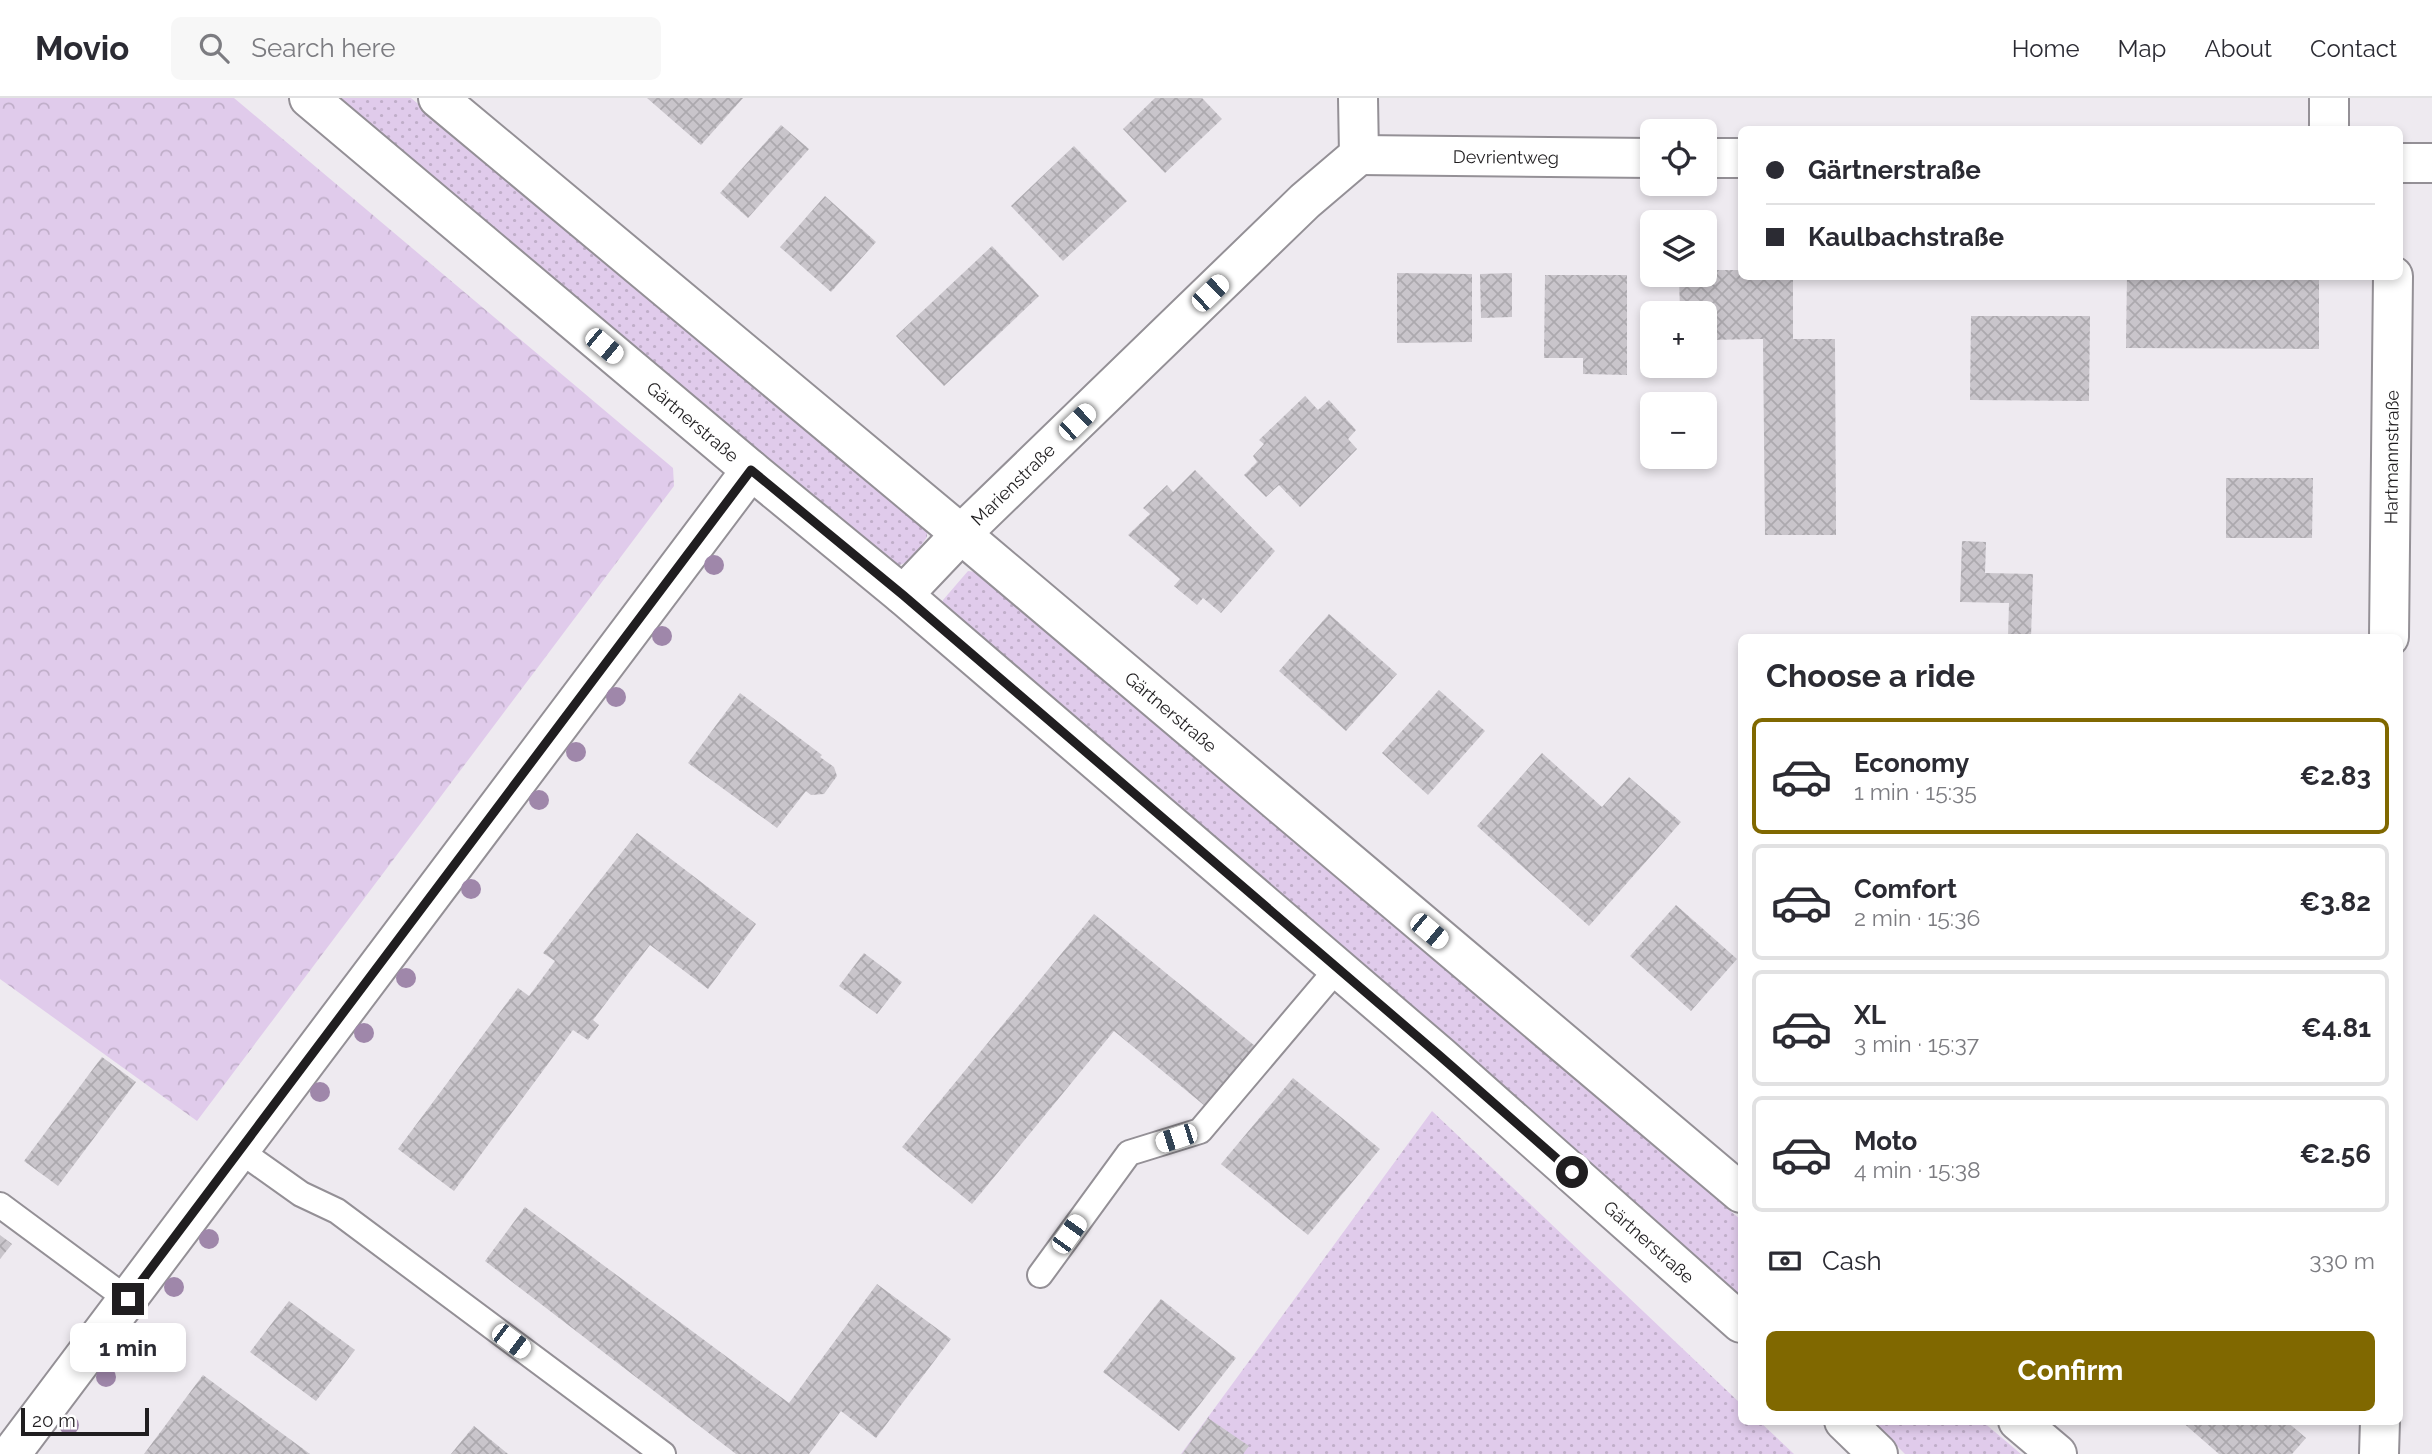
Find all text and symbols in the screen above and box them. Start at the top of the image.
search box [171,17,661,80]
text: Movio [35,29,129,68]
icon: search [195,29,233,67]
text: Search here [251,33,396,63]
text: Home [2012,34,2080,63]
text: Map [2118,34,2166,63]
text: About [2204,34,2272,63]
text: Contact [2310,34,2397,63]
map controls [1640,119,1717,469]
button: locate [1640,119,1717,196]
street label: Devrientweg [1453,145,1559,168]
text: Gärtnerstraße [1808,155,1981,185]
button: layers [1640,210,1717,287]
text: Kaulbachstraße [1808,222,2004,252]
car [1188,271,1233,315]
button: + [1640,301,1717,378]
car [582,324,627,368]
street label: Gärtnerstraße [643,377,744,466]
street label: Hartmannstraße [2380,389,2402,524]
button: − [1640,392,1717,469]
car [1055,400,1100,444]
street label: Marienstraße [966,439,1059,529]
text: Choose a ride [1766,657,1975,694]
street label: Gärtnerstraße [1121,667,1222,757]
icon: car [1770,745,1833,808]
text: Economy [1854,748,1969,778]
text: €2.83 [2300,761,2371,791]
text: 1 min · 15:35 [1854,778,1977,805]
icon: car [1770,871,1833,934]
text: Comfort [1854,874,1957,904]
text: €3.82 [2300,887,2371,917]
text: 2 min · 15:36 [1854,904,1980,931]
car [1407,909,1452,953]
icon: car [1770,997,1833,1060]
text: XL [1854,1000,1886,1030]
text: €4.81 [2301,1013,2371,1043]
text: 3 min · 15:37 [1854,1030,1979,1057]
car [1153,1122,1200,1154]
icon: car [1770,1123,1833,1186]
text: Moto [1854,1126,1917,1156]
text: €2.56 [2300,1139,2371,1169]
route start [1556,1156,1588,1188]
text: 4 min · 15:38 [1854,1156,1981,1183]
street label: Gärtnerstraße [1600,1196,1699,1288]
car [1049,1211,1090,1257]
icon: cash [1766,1242,1804,1280]
text: Cash [1822,1246,1882,1276]
text: 330 m [2309,1247,2375,1274]
route end [112,1283,144,1315]
car [488,1320,535,1362]
callout: 1 min [70,1324,186,1372]
button: Confirm [1766,1331,2375,1411]
text: 1 min [99,1334,157,1361]
scale bar [21,1405,149,1437]
text: 20 m [32,1409,76,1431]

